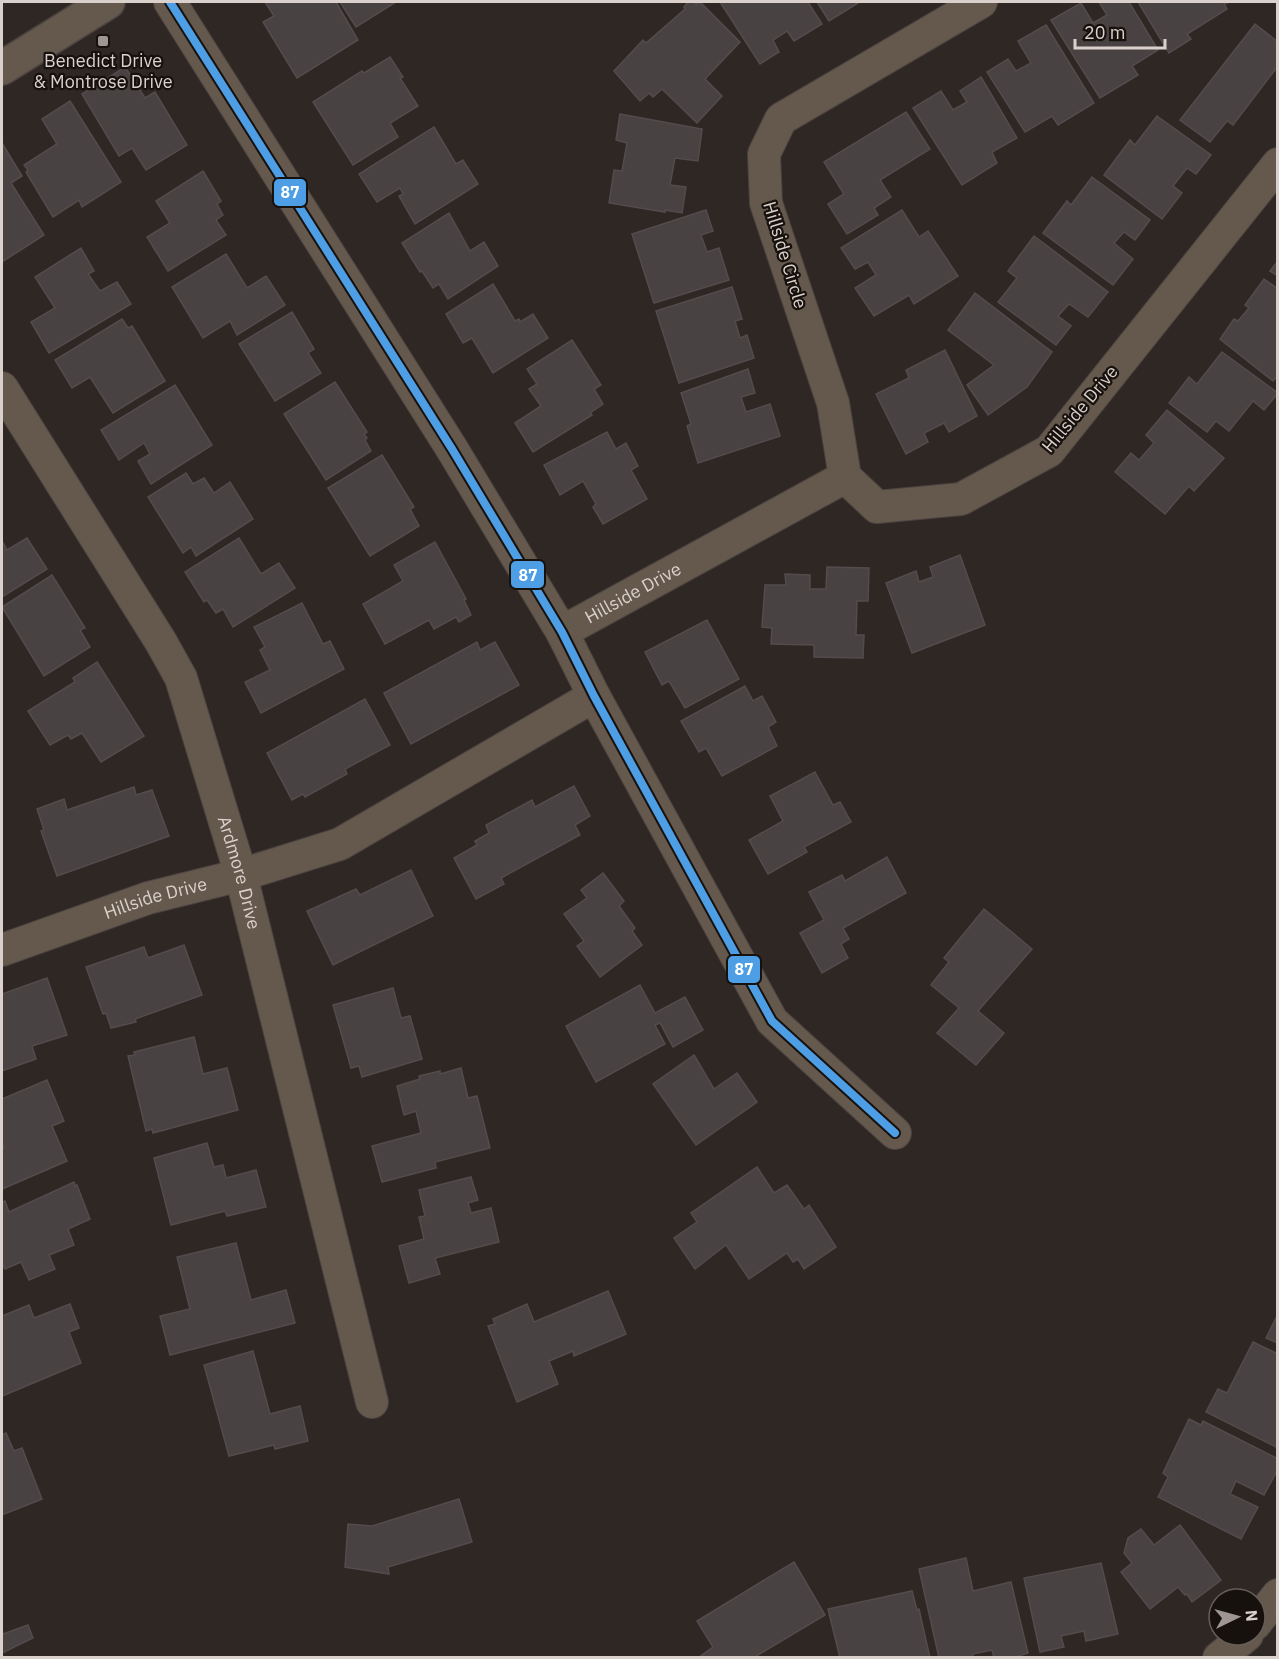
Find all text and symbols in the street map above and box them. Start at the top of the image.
scale bar [1075,12,1165,50]
text: 20 m [1084,21,1126,44]
marker: Benedict Drive & Montrose Drive [96,34,110,48]
place label: Benedict Drive & Montrose Drive [33,49,173,93]
line badge: 87 [273,178,307,207]
text: 87 [280,182,300,202]
street label: Hillside Circle [758,199,813,311]
street label: Hillside Drive [1037,360,1123,457]
street label: Hillside Drive [581,557,685,628]
line badge: 87 [510,560,545,589]
text: 87 [518,565,538,585]
street label: Ardmore Drive [213,813,266,932]
street label: Hillside Drive [100,872,209,924]
line badge: 87 [727,955,761,984]
text: 87 [734,959,754,979]
north arrow [1207,1587,1267,1647]
text: N [1241,1609,1262,1622]

